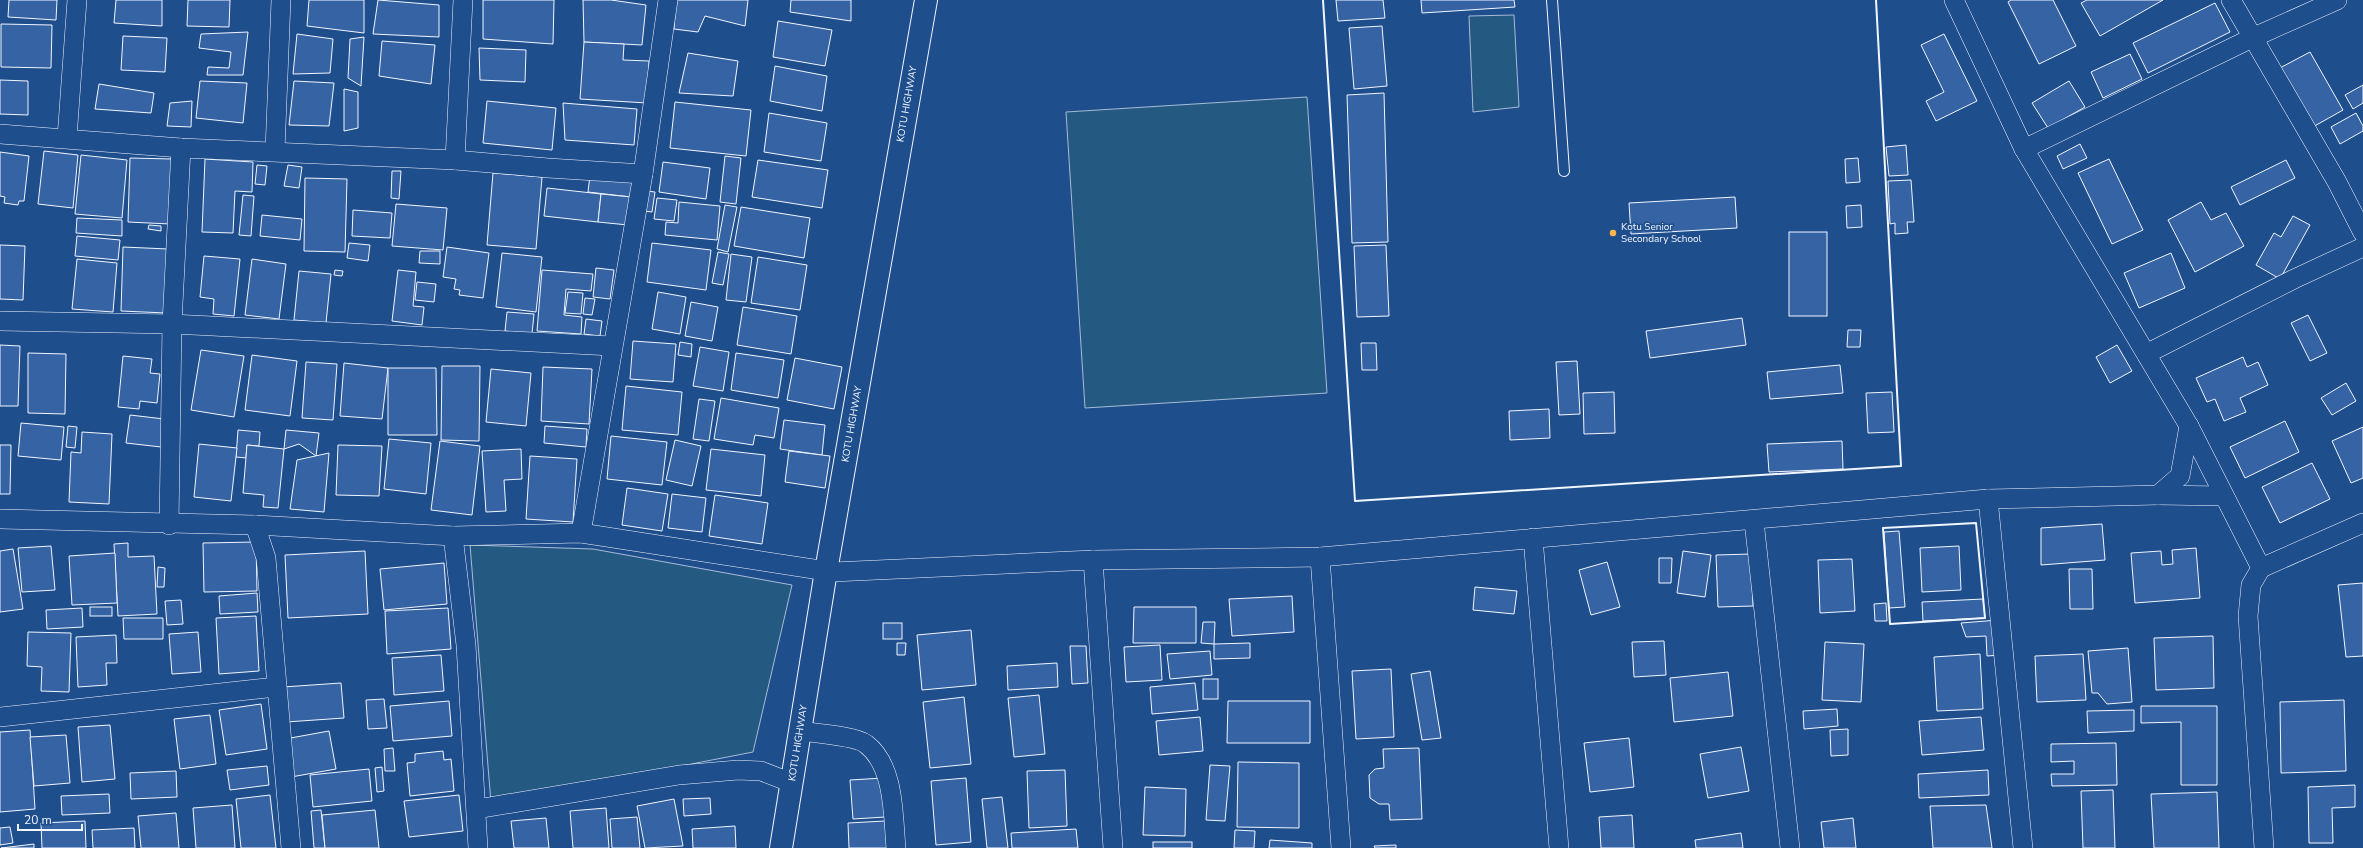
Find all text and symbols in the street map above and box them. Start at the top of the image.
street label: KOTU HIGHWAY [893,64,921,143]
place label: Kotu Senior Secondary School [1621,220,1702,246]
marker: Kotu Senior Secondary School [1608,228,1618,238]
street label: KOTU HIGHWAY [838,384,866,463]
street label: KOTU HIGHWAY [785,703,811,782]
scale bar [18,806,82,832]
text: 20 m [24,812,52,828]

